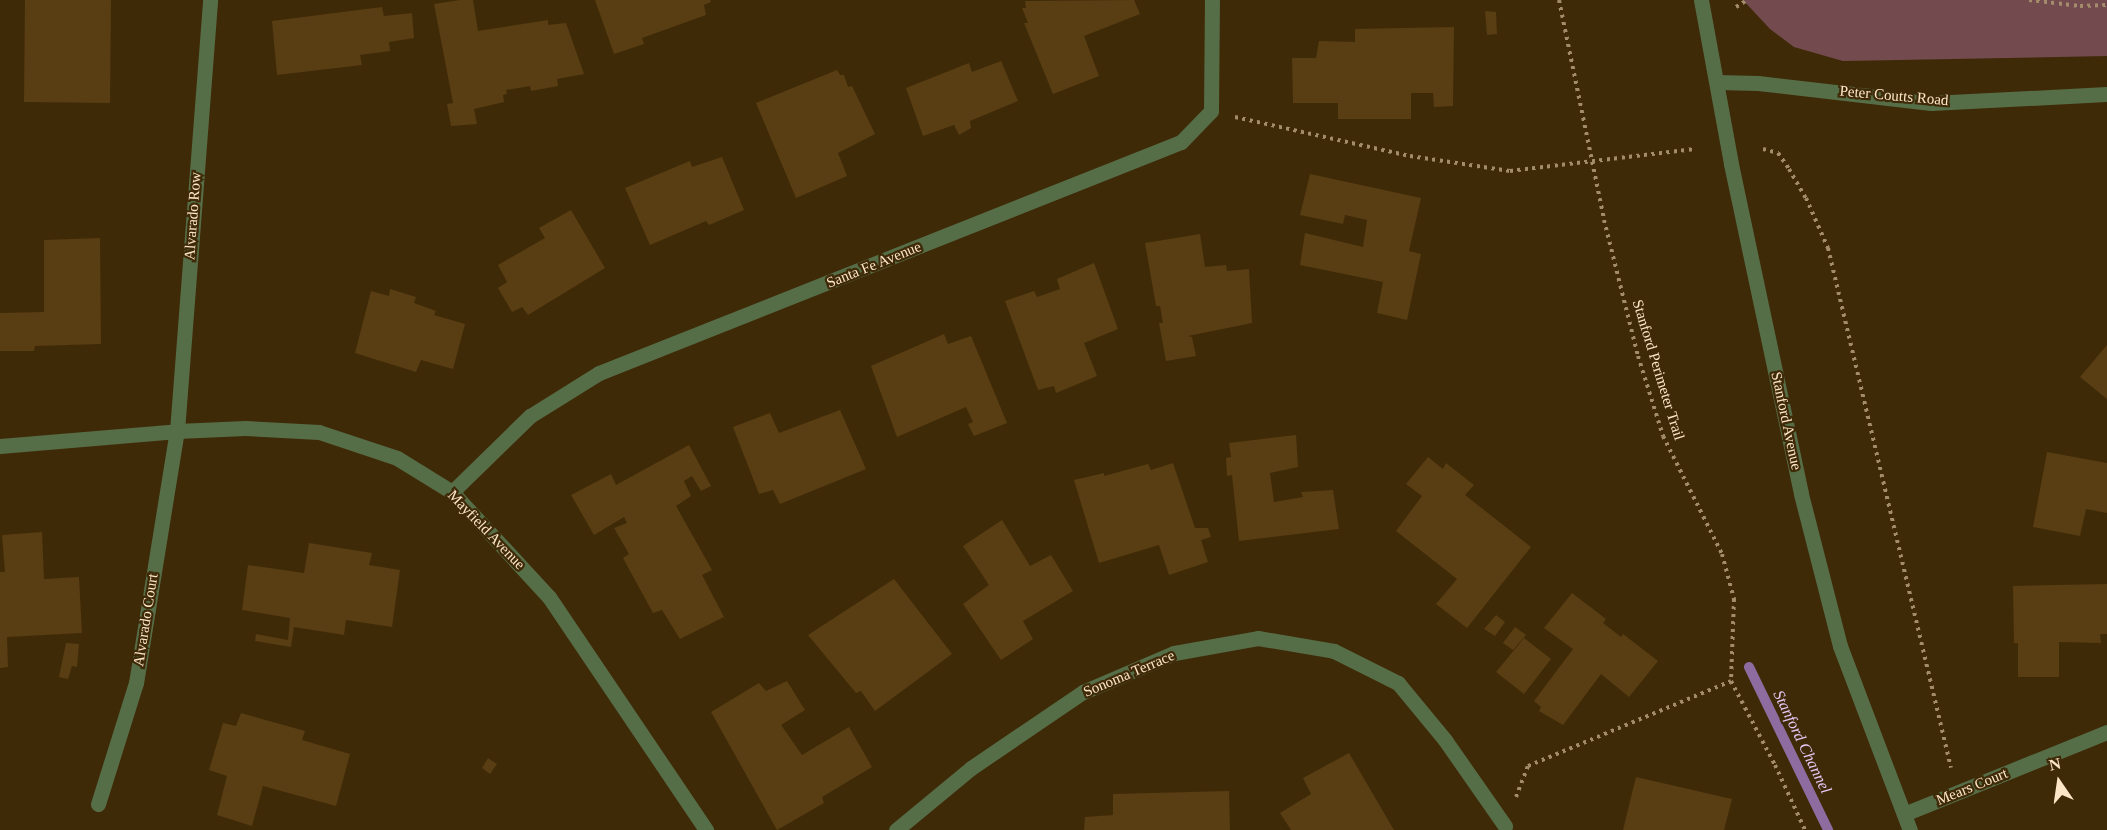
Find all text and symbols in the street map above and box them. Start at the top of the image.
street label: Peter Coutts Road [1839,82,1949,110]
street label: Alvarado Row [181,172,205,260]
street label: Santa Fe Avenue [824,238,924,292]
street label: Stanford Perimeter Trail [1628,298,1688,442]
street label: Stanford Avenue [1767,370,1805,472]
street label: Mayfield Avenue [443,486,529,574]
street label: Alvarado Court [130,572,162,668]
street label: Sonoma Terrace [1081,647,1177,701]
water label: Stanford Channel [1769,687,1835,797]
north arrow [2029,752,2089,812]
text: N [2047,754,2062,774]
street label: Mears Court [1934,765,2010,809]

